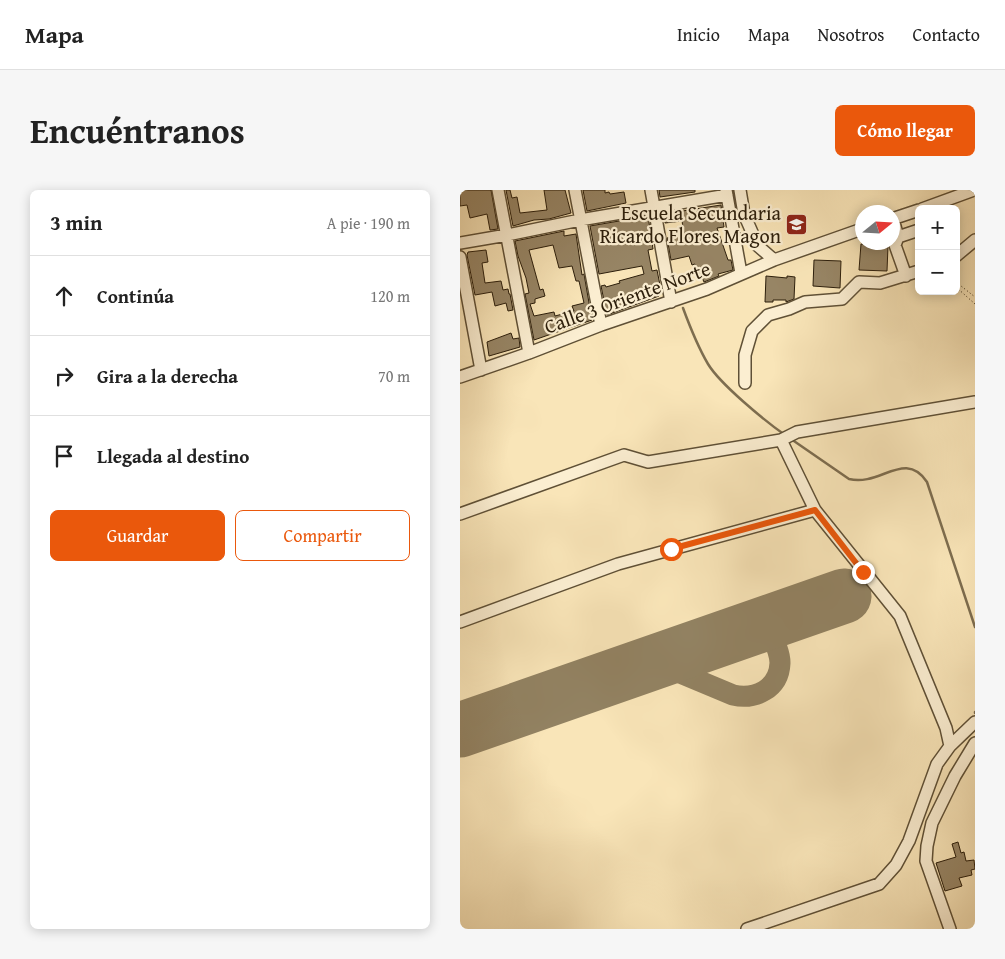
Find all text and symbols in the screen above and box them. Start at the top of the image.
text: Mapa [25,17,84,52]
text: Inicio [677,21,720,48]
text: Mapa [748,21,789,48]
text: Nosotros [817,21,885,48]
text: Contacto [913,21,980,48]
text: Encuéntranos [30,105,245,156]
button: Cómo llegar [835,105,975,156]
place label: Escuela Secundaria Ricardo Flores Magon [600,198,782,250]
north arrow [855,205,900,250]
map controls [915,205,960,295]
button: + [915,205,960,250]
text: 3 min [50,207,102,238]
text: A pie · 190 m [327,211,410,235]
school or university icon: Escuela Secundaria Ricardo Flores Magon [785,212,809,236]
button: − [915,250,960,295]
street label: Calle 3 Oriente Norte [540,253,714,341]
icon: ahead [50,282,78,310]
text: Continúa [97,282,174,310]
text: 120 m [370,284,410,308]
icon: right [50,362,78,390]
text: Gira a la derecha [97,362,238,390]
text: 70 m [378,364,410,388]
icon: arrive [50,442,78,470]
text: Llegada al destino [97,442,249,470]
button: Guardar [50,510,225,561]
button: Compartir [235,510,410,561]
route start [660,538,683,561]
route end [852,561,875,584]

